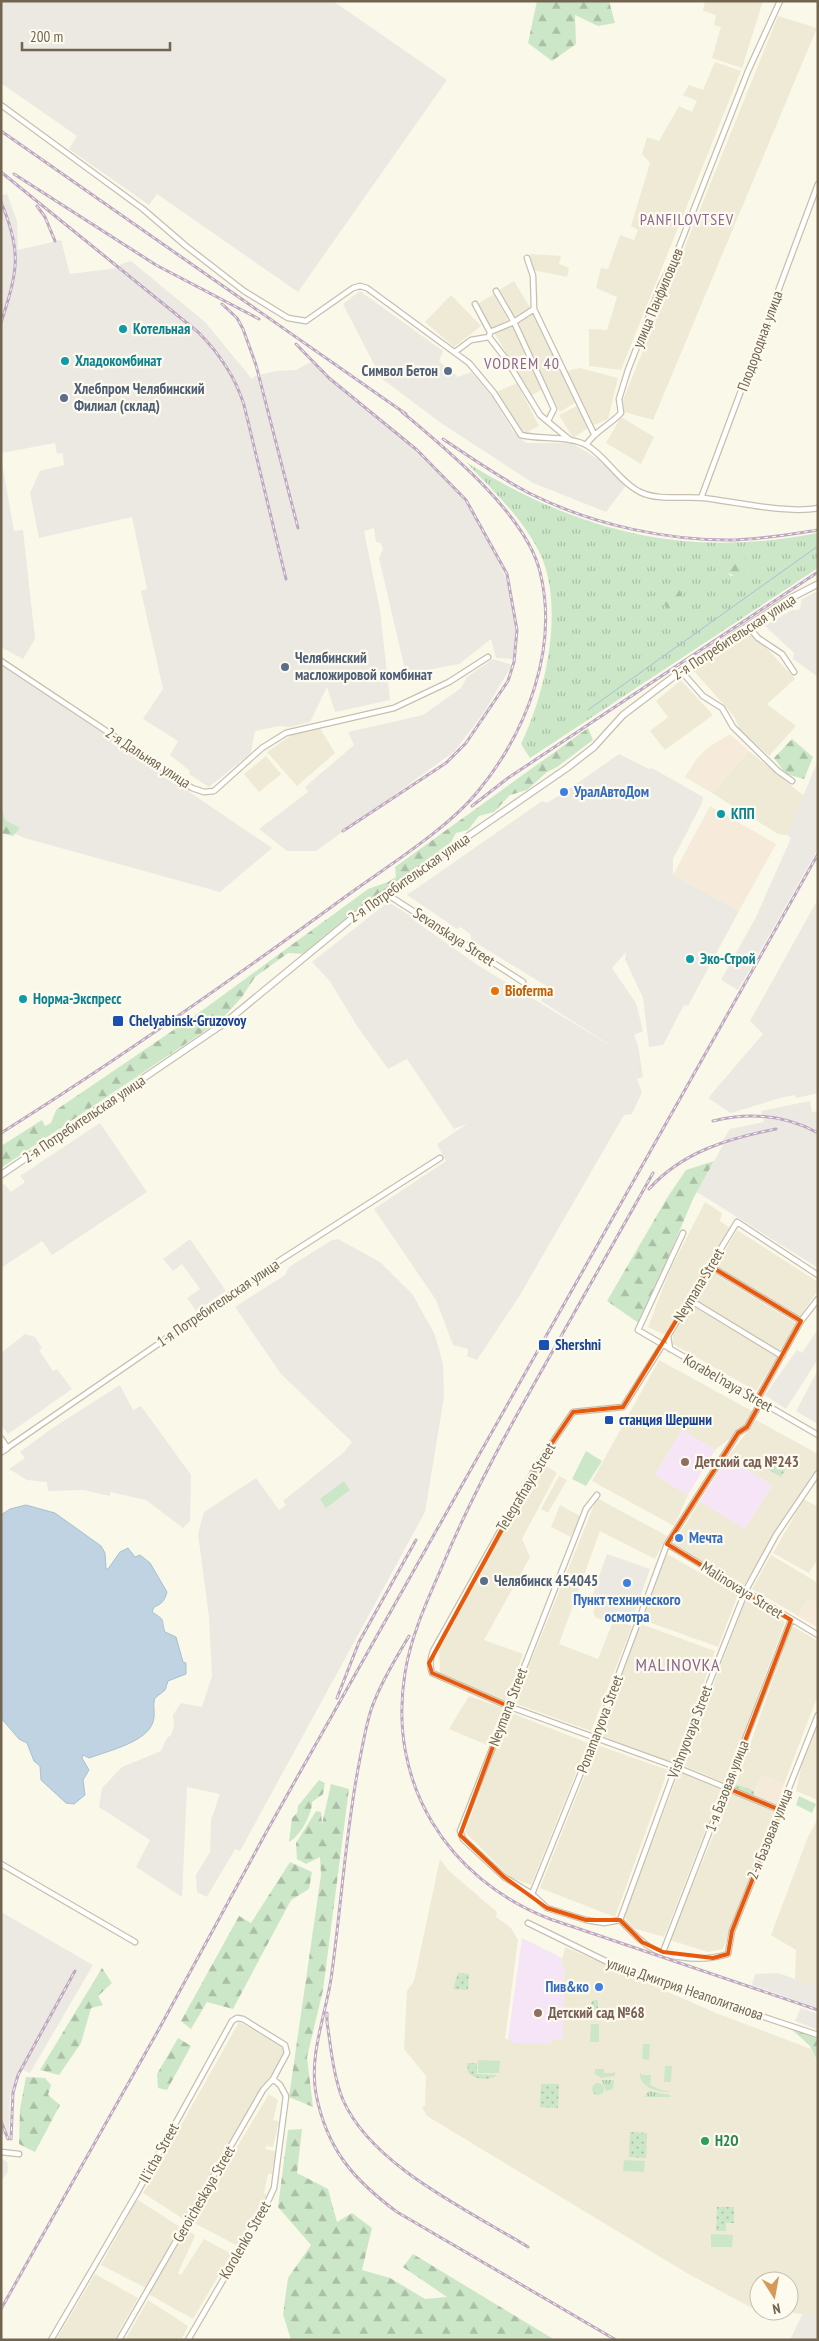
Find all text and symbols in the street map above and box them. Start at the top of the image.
scale bar [22,20,170,52]
text: 200 m [30,27,63,46]
district label: PANFILOVTSEV [640,209,734,229]
street label: улица Панфиловцев [628,245,687,351]
street label: Плодородная улица [733,288,786,394]
place label: Котельная [133,319,190,338]
marker: Котельная [117,323,129,335]
place label: Хладокомбинат [75,351,163,370]
district label: VODREM 40 [483,353,560,373]
marker: Хладокомбинат [59,355,71,367]
place label: Символ Бетон [362,361,438,380]
marker: Символ Бетон [442,365,454,377]
place label: Хлебпром Челябинский Филиал (склад) [74,379,205,415]
marker: Хлебпром Челябинский Филиал (склад) [58,392,70,404]
street label: 2-я Потребительская улица [668,589,799,684]
place label: Челябинский масложировой комбинат [295,648,433,684]
marker: Челябинский масложировой комбинат [279,661,291,673]
street label: 2-я Дальняя улица [102,723,194,792]
place label: УралАвтоДом [573,782,649,801]
marker: УралАвтоДом [558,786,570,798]
place label: КПП [731,804,755,823]
marker: КПП [715,808,727,820]
street label: 2-я Потребительская улица [344,829,473,927]
street label: Sevanskaya Street [410,903,499,970]
place label: Эко-Строй [700,949,756,968]
marker: Эко-Строй [684,953,696,965]
place label: Bioferma [505,981,553,1000]
marker: Bioferma [489,985,501,997]
place label: Норма-Экспресс [33,989,122,1008]
marker: Норма-Экспресс [17,993,29,1005]
place label: Chelyabinsk-Gruzovoy [129,1011,247,1030]
marker: Chelyabinsk-Gruzovoy [111,1014,125,1028]
street label: 2-я Потребительская улица [19,1070,149,1167]
street label: Neymana Street [669,1245,728,1325]
street label: 1-я Потребительская улица [153,1254,283,1351]
place label: Shershni [555,1335,601,1354]
marker: Shershni [537,1338,551,1352]
street label: Korabel'naya Street [680,1349,776,1416]
place label: станция Шершни [619,1410,712,1429]
marker: станция Шершни [603,1414,615,1426]
street label: Telegrafnaya Street [492,1439,559,1534]
place label: Детский сад №243 [695,1452,799,1471]
marker: Детский сад №243 [679,1456,691,1468]
place label: Мечта [689,1528,723,1547]
marker: Мечта [673,1532,685,1544]
street label: Malinovaya Street [698,1557,787,1622]
place label: Челябинск 454045 [494,1571,598,1590]
marker: Челябинск 454045 [478,1575,490,1587]
marker: Пункт технического осмотра [621,1577,633,1589]
place label: Пункт технического осмотра [573,1590,681,1626]
district label: MALINOVKA [635,1653,721,1676]
street label: Neymana Street [484,1665,531,1749]
street label: Ponamaryova Street [572,1672,627,1775]
street label: Vishnyovaya Street [663,1683,716,1782]
street label: 1-я Базовая улица [700,1737,753,1834]
street label: 2-я Базовая улица [743,1786,796,1882]
street label: улица Дмитрия Неаполитанова [604,1953,766,2024]
place label: Пив&ко [545,1977,589,1996]
marker: Пив&ко [593,1981,605,1993]
place label: Детский сад №68 [548,2003,645,2022]
marker: Детский сад №68 [532,2007,544,2019]
street label: Il'icha Street [134,2120,183,2186]
place label: H2O [715,2131,738,2150]
marker: H2O [699,2135,711,2147]
street label: Geroicheskaya Street [168,2142,239,2245]
street label: Korolenko Street [215,2198,274,2282]
north arrow [749,2271,799,2321]
text: N [771,2299,782,2318]

